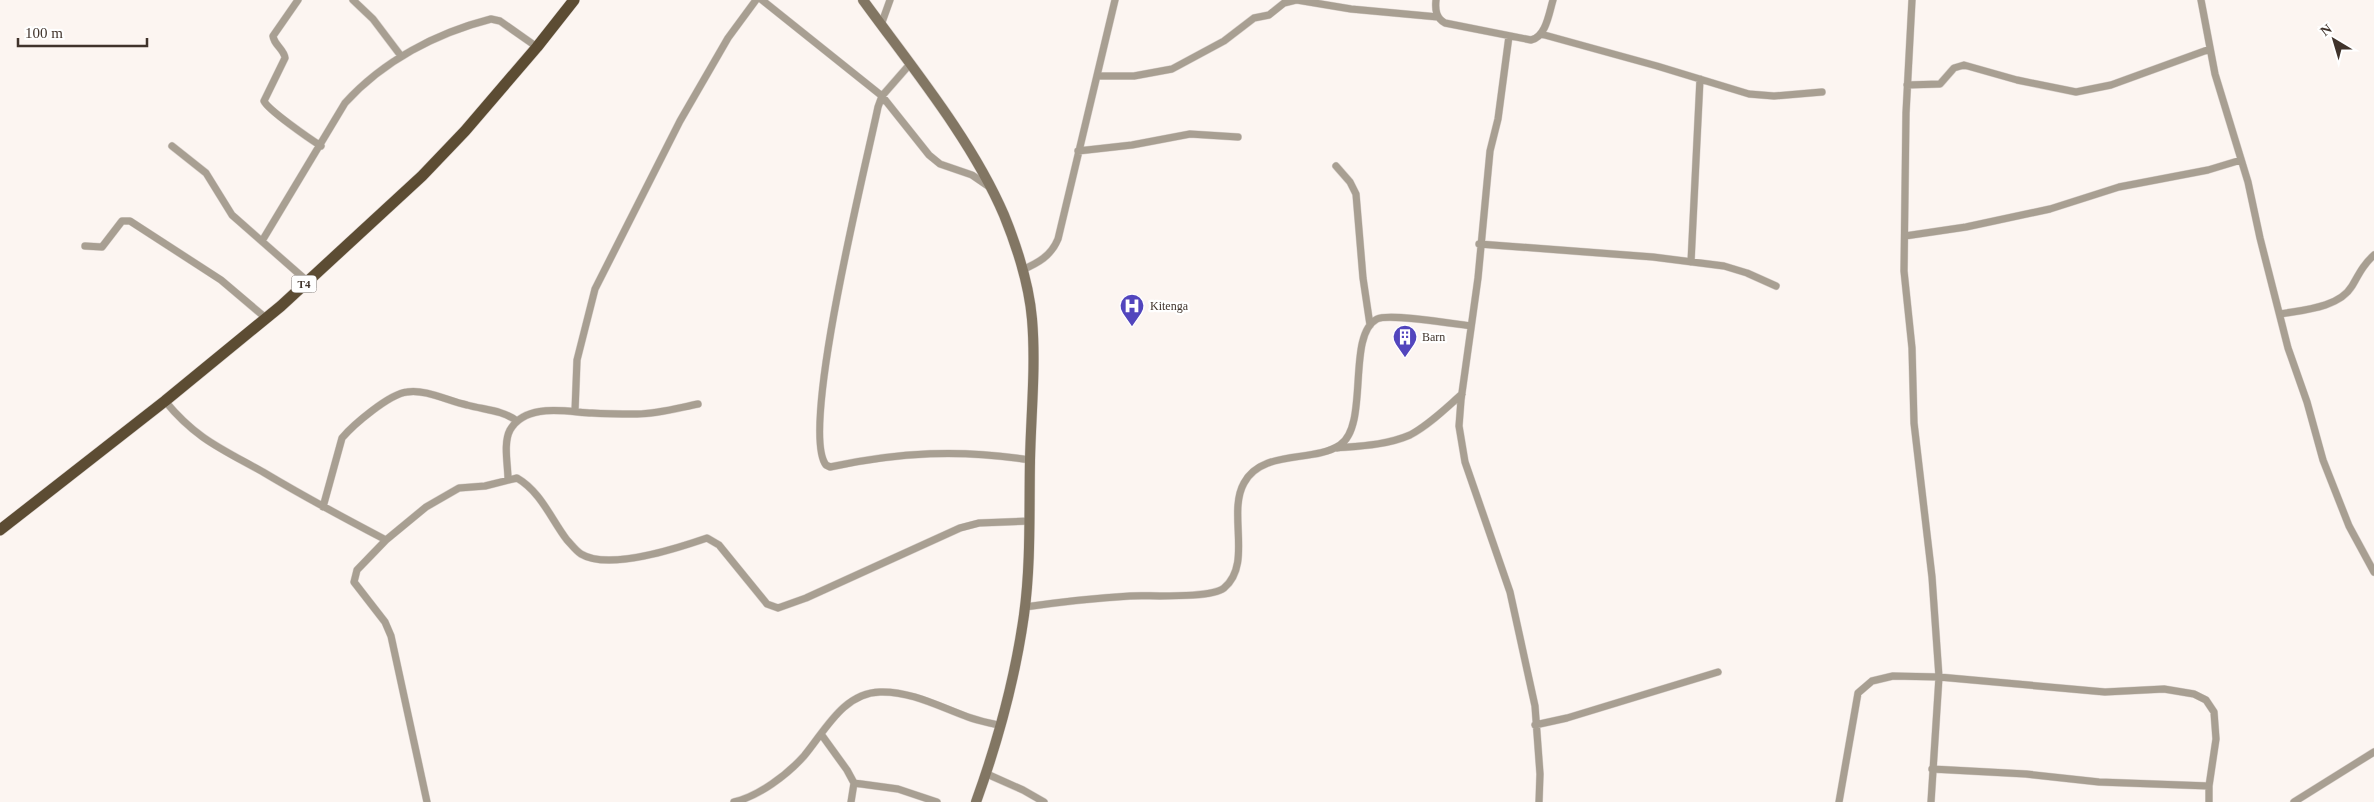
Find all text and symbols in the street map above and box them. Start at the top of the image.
scale bar [18,15,146,47]
north arrow [2309,15,2359,65]
text: N [2318,21,2335,39]
text: 100 m [25,25,63,41]
road number: T4 [292,276,316,292]
hospital icon: Kitenga [1119,293,1145,327]
place label: Kitenga [1150,299,1189,313]
building icon: Barn [1392,324,1418,358]
place label: Barn [1422,330,1445,344]

